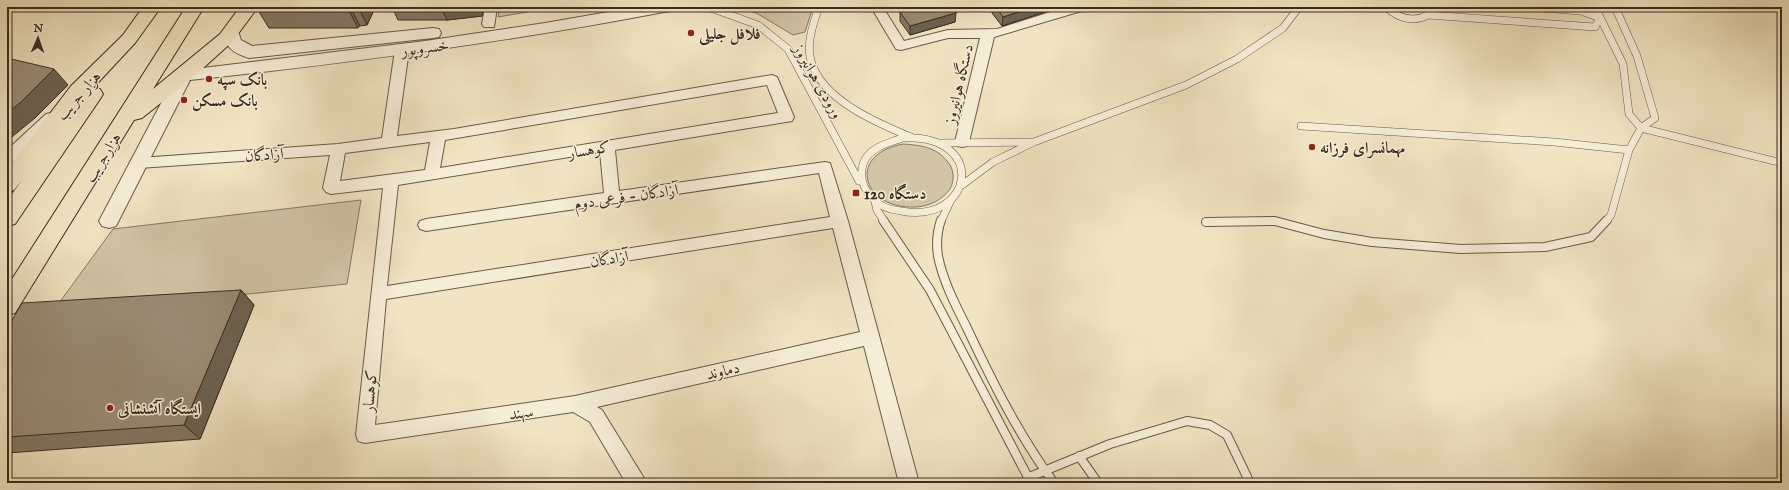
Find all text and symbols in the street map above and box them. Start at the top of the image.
north arrow [18,18,58,58]
text: N [32,22,44,36]
place label: فلافل جلیلی [698,25,761,46]
marker: فلافل جلیلی [686,28,696,38]
street label: خسروپور [398,36,450,62]
street label: ورودی هوانیروز [787,39,847,123]
street label: دستگاه هوانیروز [939,42,979,129]
street label: هزار جریب [53,68,106,125]
place label: بانک سپه [217,71,267,91]
marker: بانک سپه [204,74,214,84]
place label: بانک مسکن [192,92,258,112]
marker: بانک مسکن [179,95,189,105]
street label: هزارجریب [81,129,127,187]
street label: کوهسار [565,138,612,164]
place label: مهمانسرای فرزانه [1320,139,1405,159]
marker: مهمانسرای فرزانه [1307,142,1317,152]
street label: آزادگان [244,144,286,167]
street label: آزادگان - فرعی دوم [573,180,682,218]
place label: 120 دستگاه [864,183,926,205]
marker: 120 دستگاه [851,188,861,198]
street label: آزادگان [588,246,632,273]
street label: دماوند [705,358,742,386]
street label: کوهسار [359,369,383,415]
place label: ایستگاه آتشنشانی [117,398,201,420]
street label: سهند [508,402,535,426]
marker: ایستگاه آتشنشانی [105,403,115,413]

